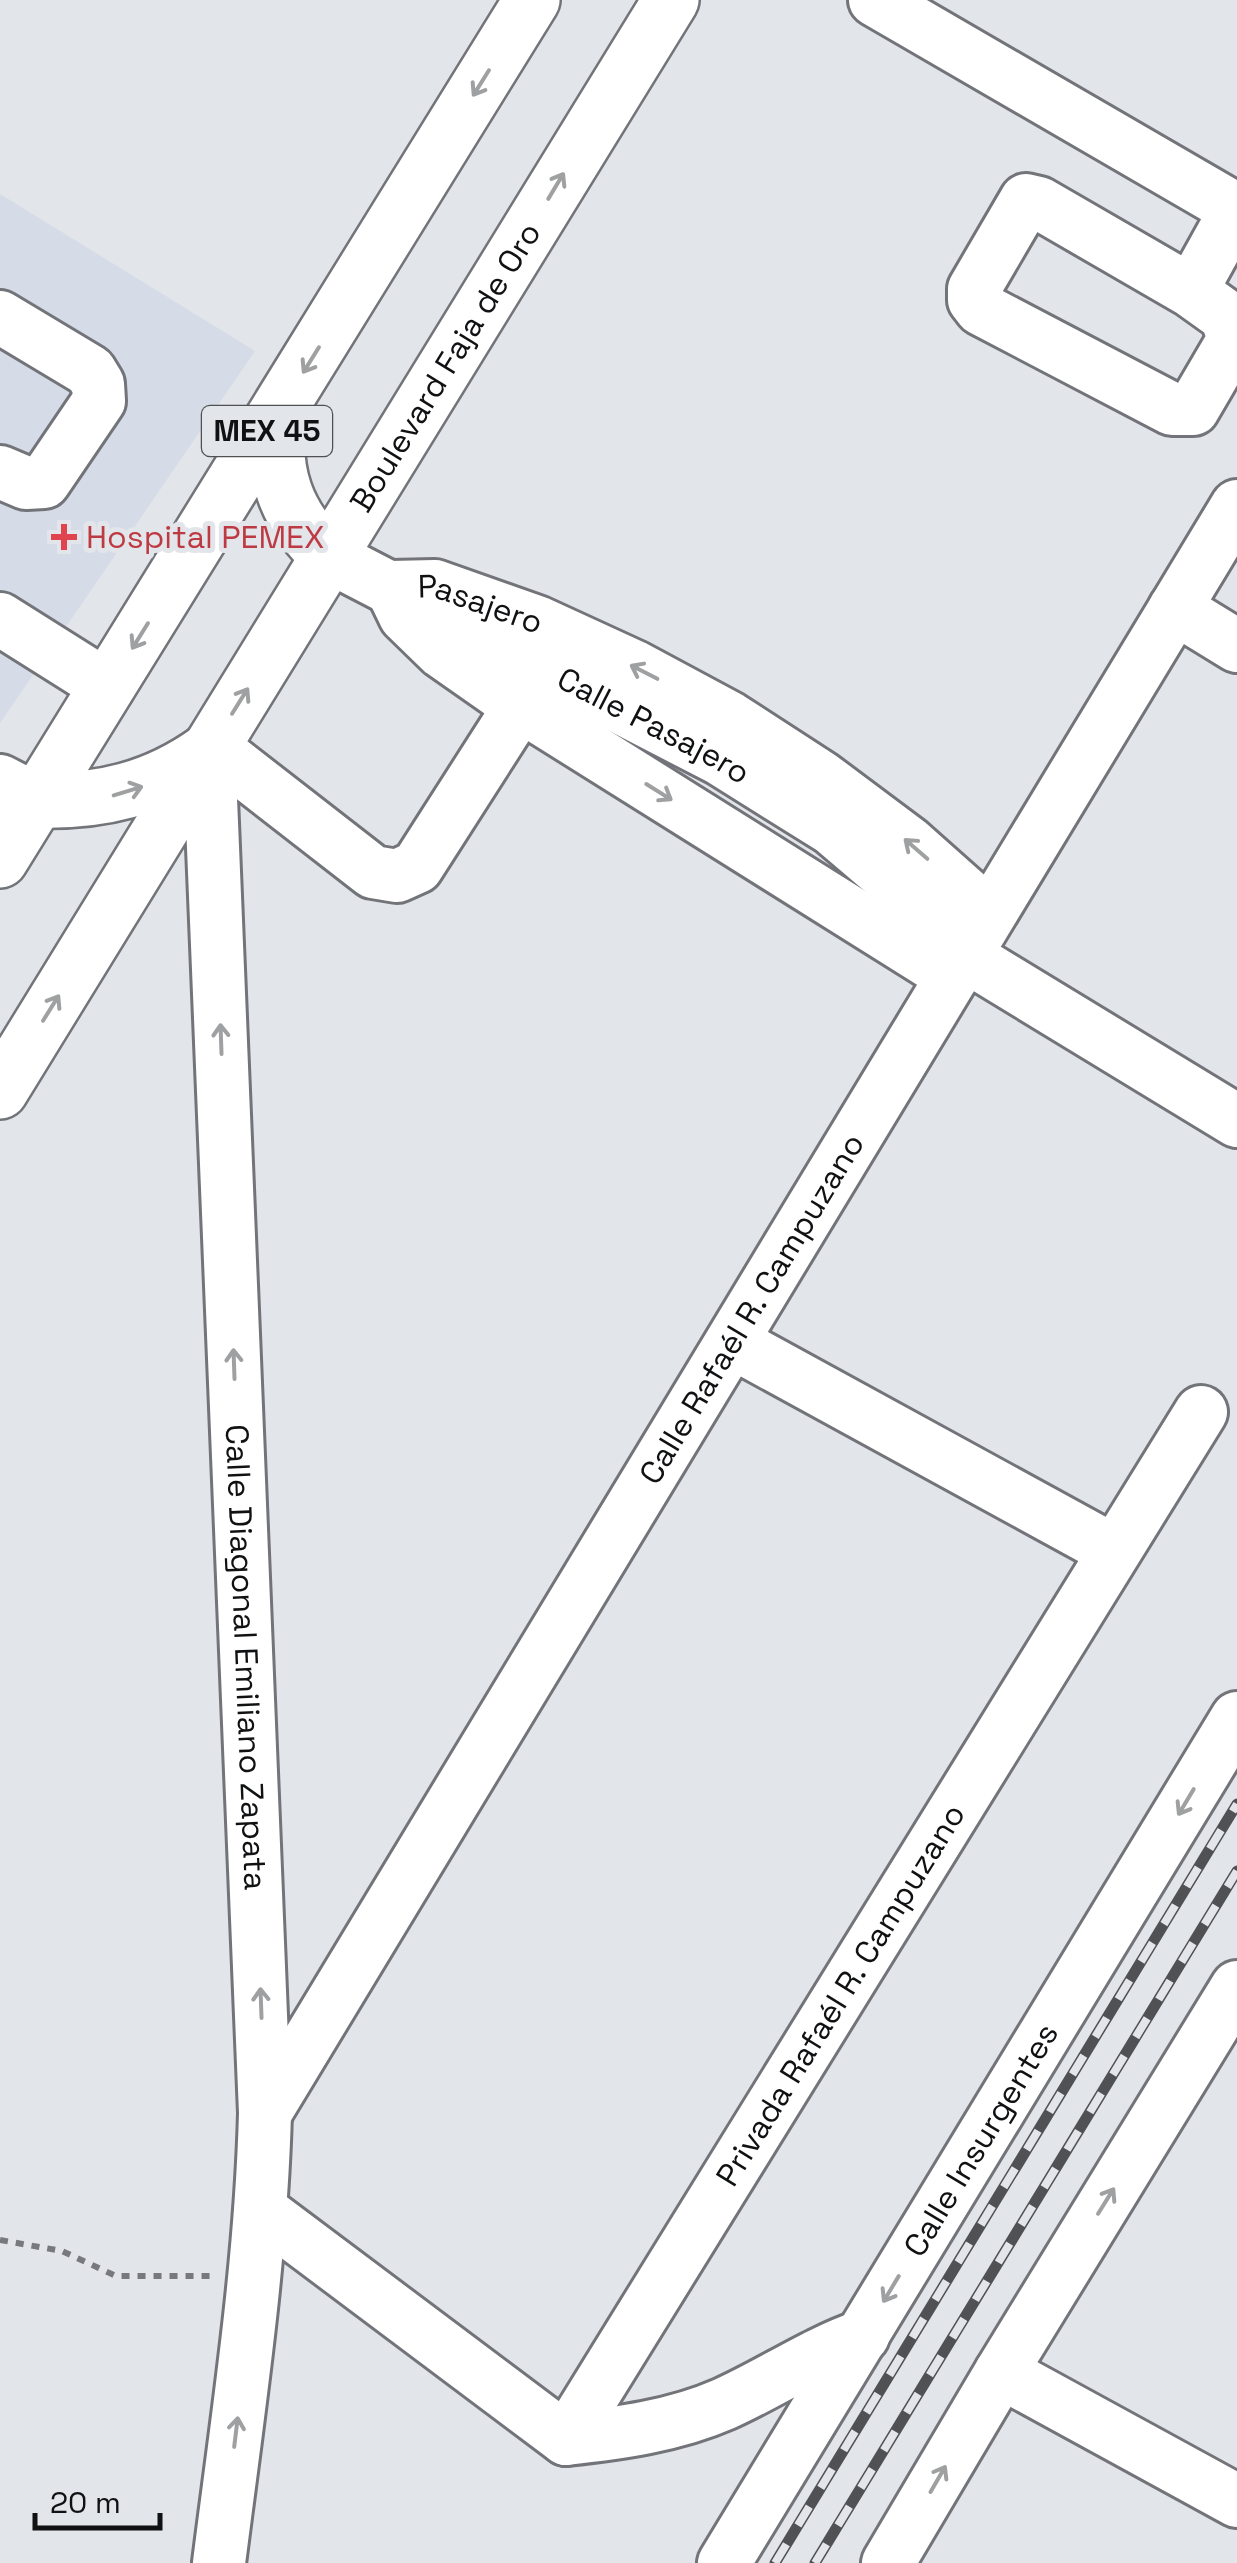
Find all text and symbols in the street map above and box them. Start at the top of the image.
one-way arrow [471,68,491,97]
one-way arrow [546,172,566,201]
street label: Boulevard Faja de Oro [341,215,549,519]
one-way arrow [301,345,321,374]
road number: MEX 45 [202,406,332,456]
place label: Hospital PEMEX [86,517,325,557]
marker: Hospital PEMEX [51,524,77,550]
street label: Pasajero [417,566,548,642]
one-way arrow [129,621,150,650]
street label: Calle Pasajero [551,658,758,793]
one-way arrow [630,662,660,681]
one-way arrow [229,687,250,716]
one-way arrow [111,781,143,799]
one-way arrow [644,782,673,803]
one-way arrow [904,838,929,861]
one-way arrow [41,994,61,1023]
one-way arrow [211,1024,230,1056]
street label: Calle Rafaél R. Campuzano [630,1126,873,1491]
one-way arrow [225,1348,244,1380]
street label: Calle Diagonal Emiliano Zapata [217,1423,276,1891]
one-way arrow [1176,1787,1197,1816]
street label: Privada Rafaél R. Campuzano [707,1796,974,2194]
one-way arrow [251,1988,270,2020]
street label: Calle Insurgentes [895,2016,1067,2264]
one-way arrow [1096,2187,1116,2216]
one-way arrow [881,2274,901,2303]
one-way arrow [227,2416,245,2448]
one-way arrow [928,2465,948,2494]
scale bar [35,2468,160,2530]
text: 20 m [50,2483,121,2522]

